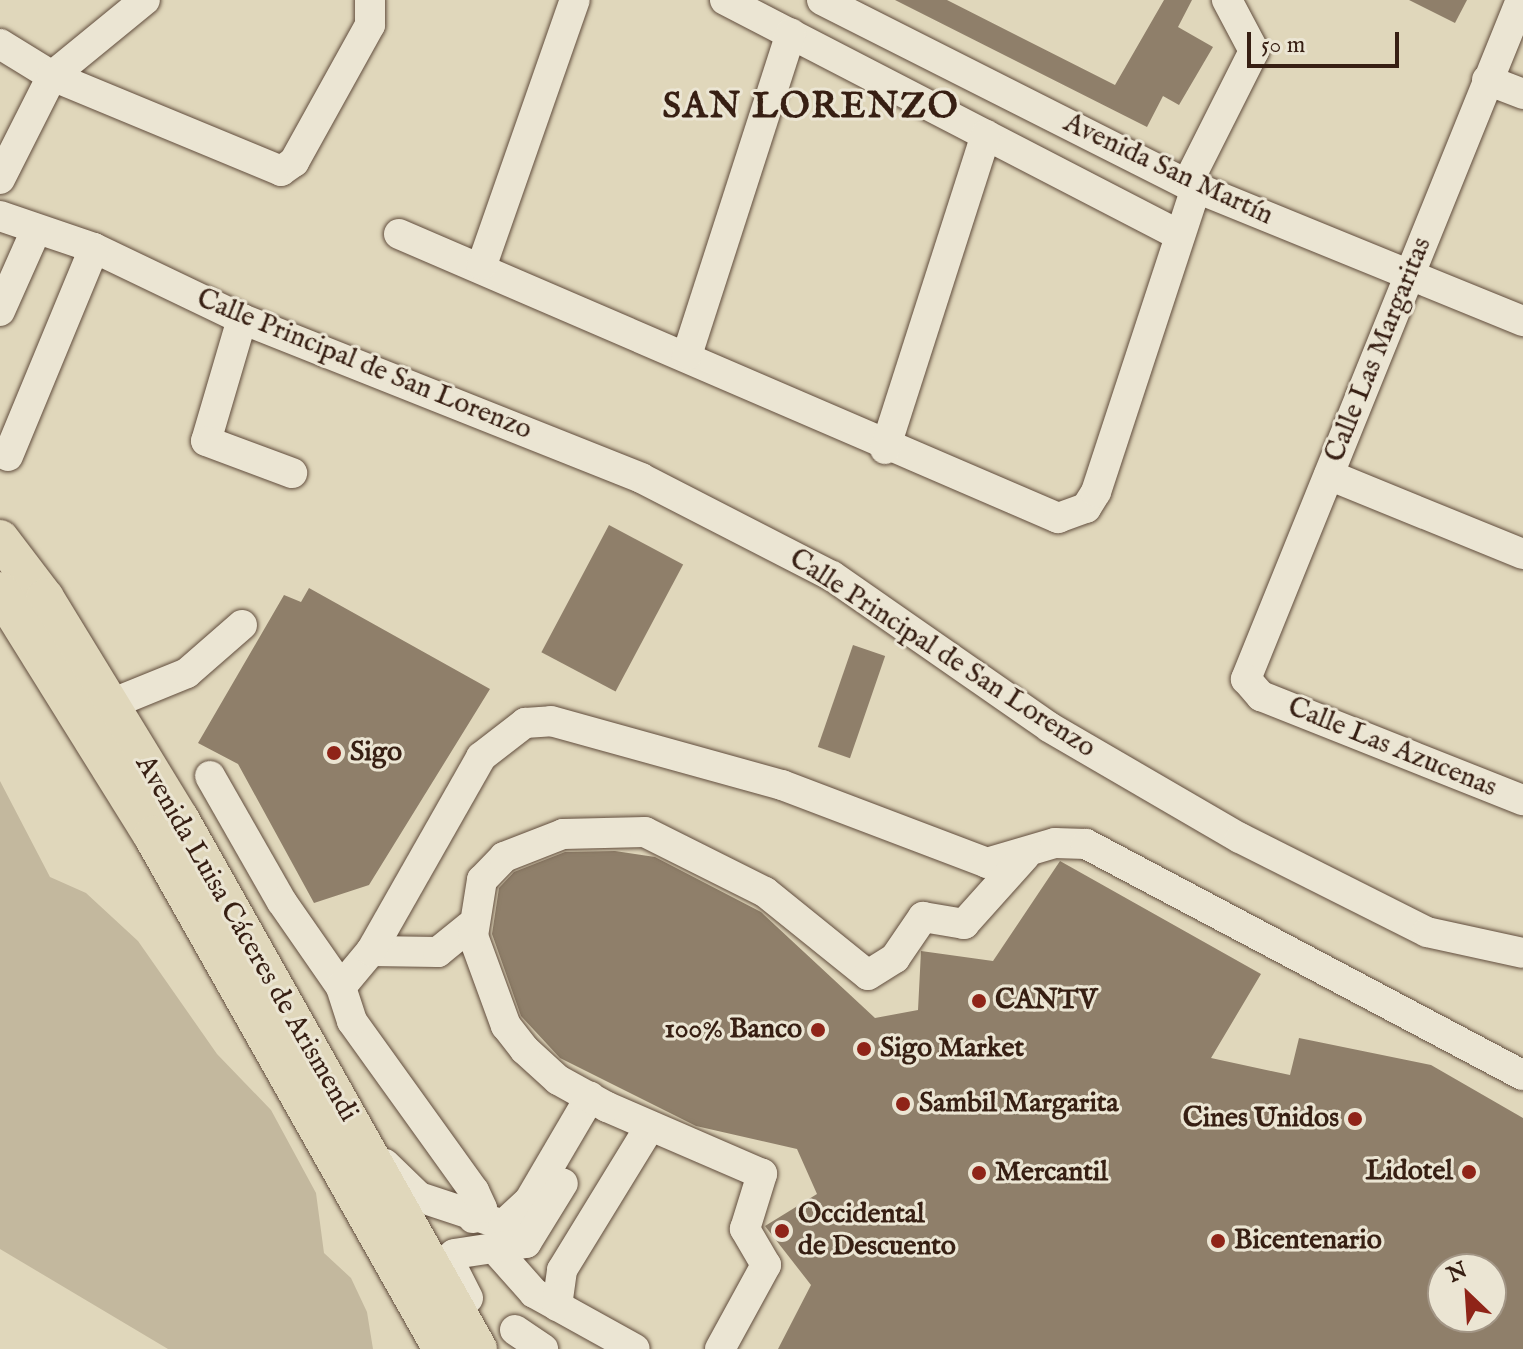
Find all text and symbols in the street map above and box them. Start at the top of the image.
scale bar [1251,16,1403,66]
text: 50 m [1261,30,1305,61]
district label: SAN LORENZO [662,86,960,130]
street label: Avenida San Martín [1058,107,1278,233]
street label: Calle Las Margaritas [1319,233,1439,467]
street label: Calle Principal de San Lorenzo [192,282,536,448]
street label: Calle Principal de San Lorenzo [783,542,1101,766]
street label: Calle Las Azucenas [1283,691,1501,805]
place label: Sigo [350,736,402,770]
marker: Sigo [325,744,343,762]
street label: Avenida Luisa Cáceres de Arismendi [127,750,365,1128]
place label: CANTV [995,984,1097,1018]
marker: CANTV [970,992,988,1010]
place label: 100% Banco [665,1013,802,1047]
marker: 100% Banco [809,1021,827,1039]
place label: Sigo Market [880,1032,1024,1066]
marker: Sigo Market [855,1040,873,1058]
place label: Sambil Margarita [919,1087,1119,1121]
marker: Sambil Margarita [894,1095,912,1113]
place label: Cines Unidos [1183,1102,1339,1136]
marker: Cines Unidos [1346,1110,1364,1128]
place label: Lidotel [1366,1155,1453,1189]
place label: Mercantil [995,1156,1108,1190]
marker: Lidotel [1460,1163,1478,1181]
marker: Mercantil [970,1164,988,1182]
place label: Occidental de Descuento [798,1198,956,1264]
marker: Occidental de Descuento [773,1222,791,1240]
place label: Bicentenario [1234,1224,1382,1258]
marker: Bicentenario [1209,1232,1227,1250]
north arrow [1427,1253,1507,1333]
text: N [1443,1256,1472,1290]

